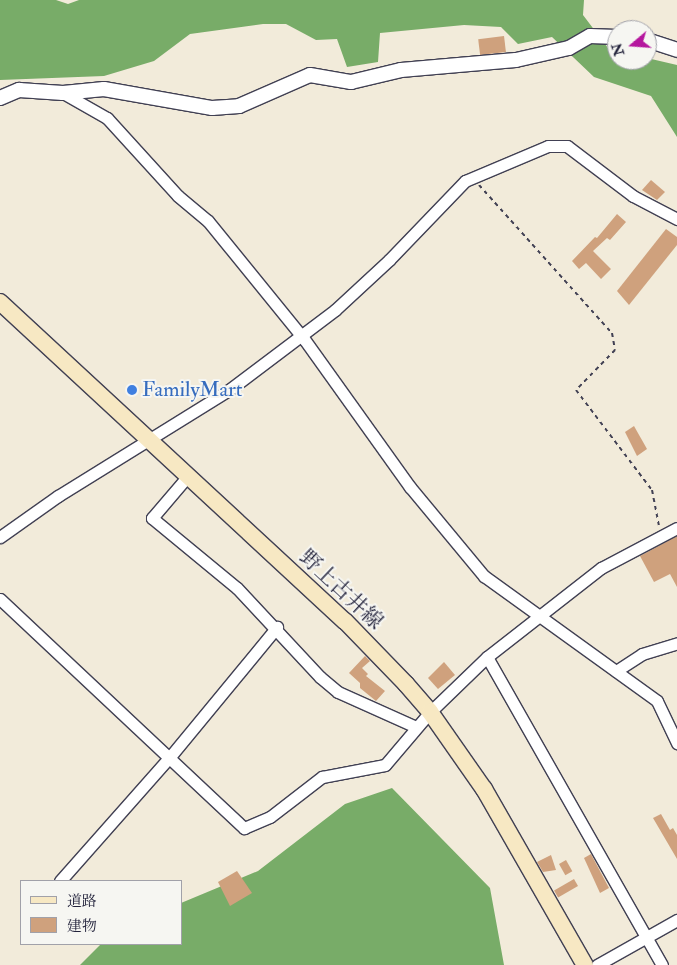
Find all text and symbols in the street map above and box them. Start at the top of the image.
north arrow [607,20,657,70]
text: N [608,41,628,58]
place label: FamilyMart [142,377,243,403]
marker: FamilyMart [126,384,138,396]
street label: 野上古井線 [294,545,388,635]
legend [20,880,182,945]
text: 道路 [67,892,97,911]
text: 建物 [67,917,97,936]

